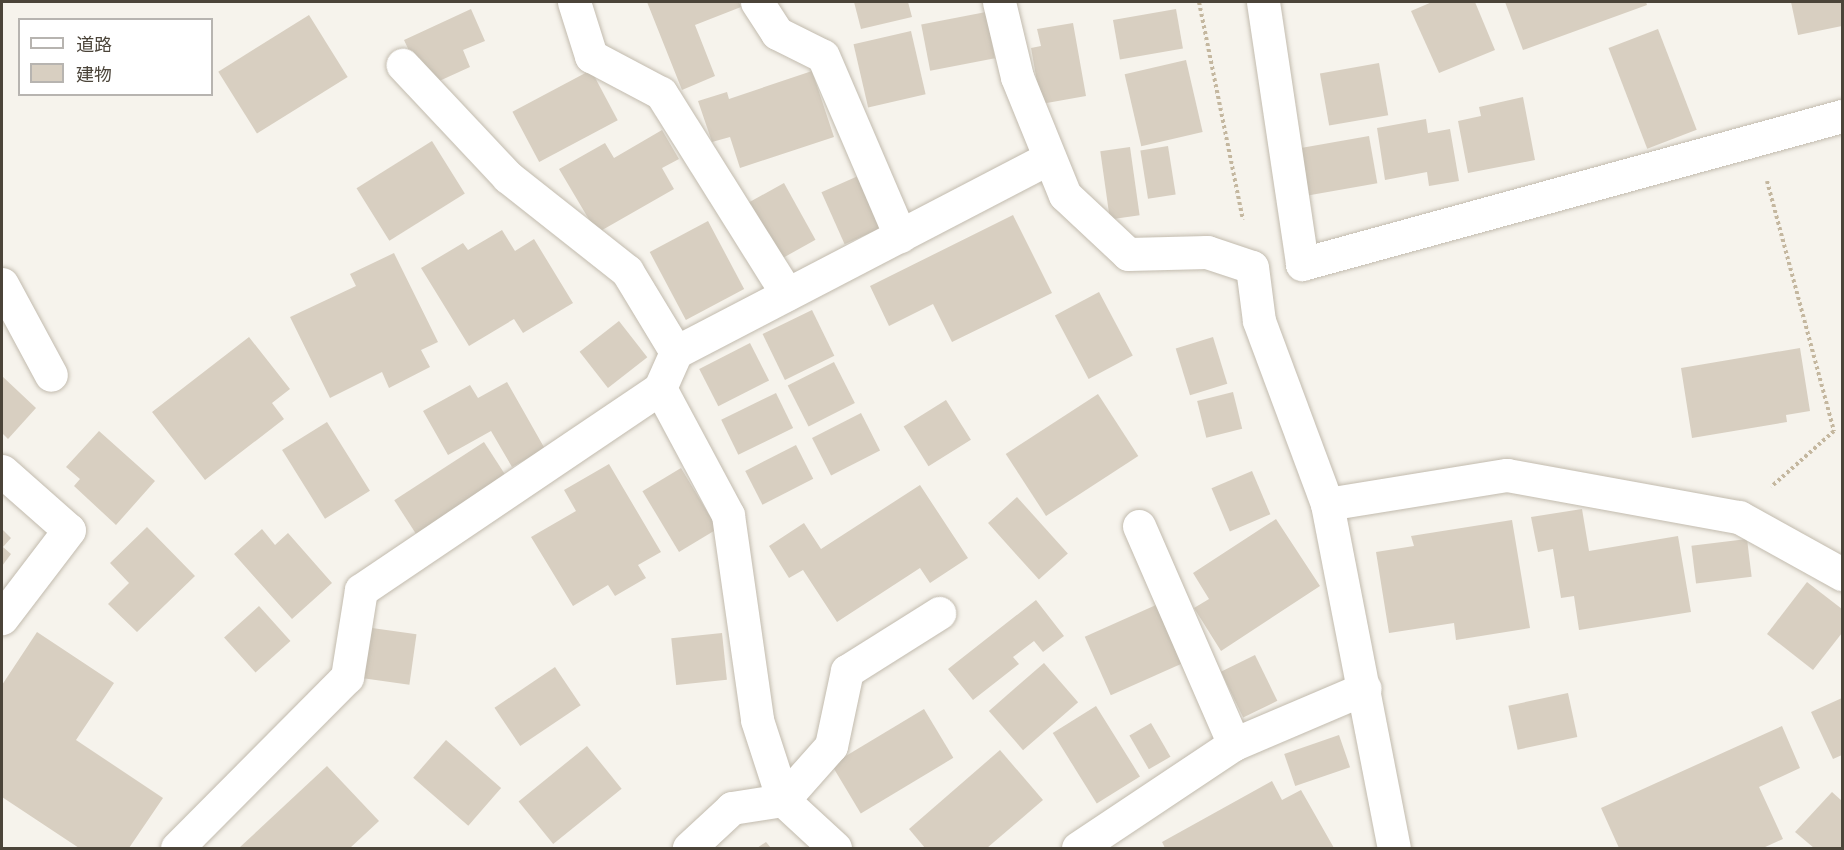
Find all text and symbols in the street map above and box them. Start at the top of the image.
legend [18,18,213,96]
text: 道路 [76,33,112,56]
text: 建物 [76,63,112,86]

